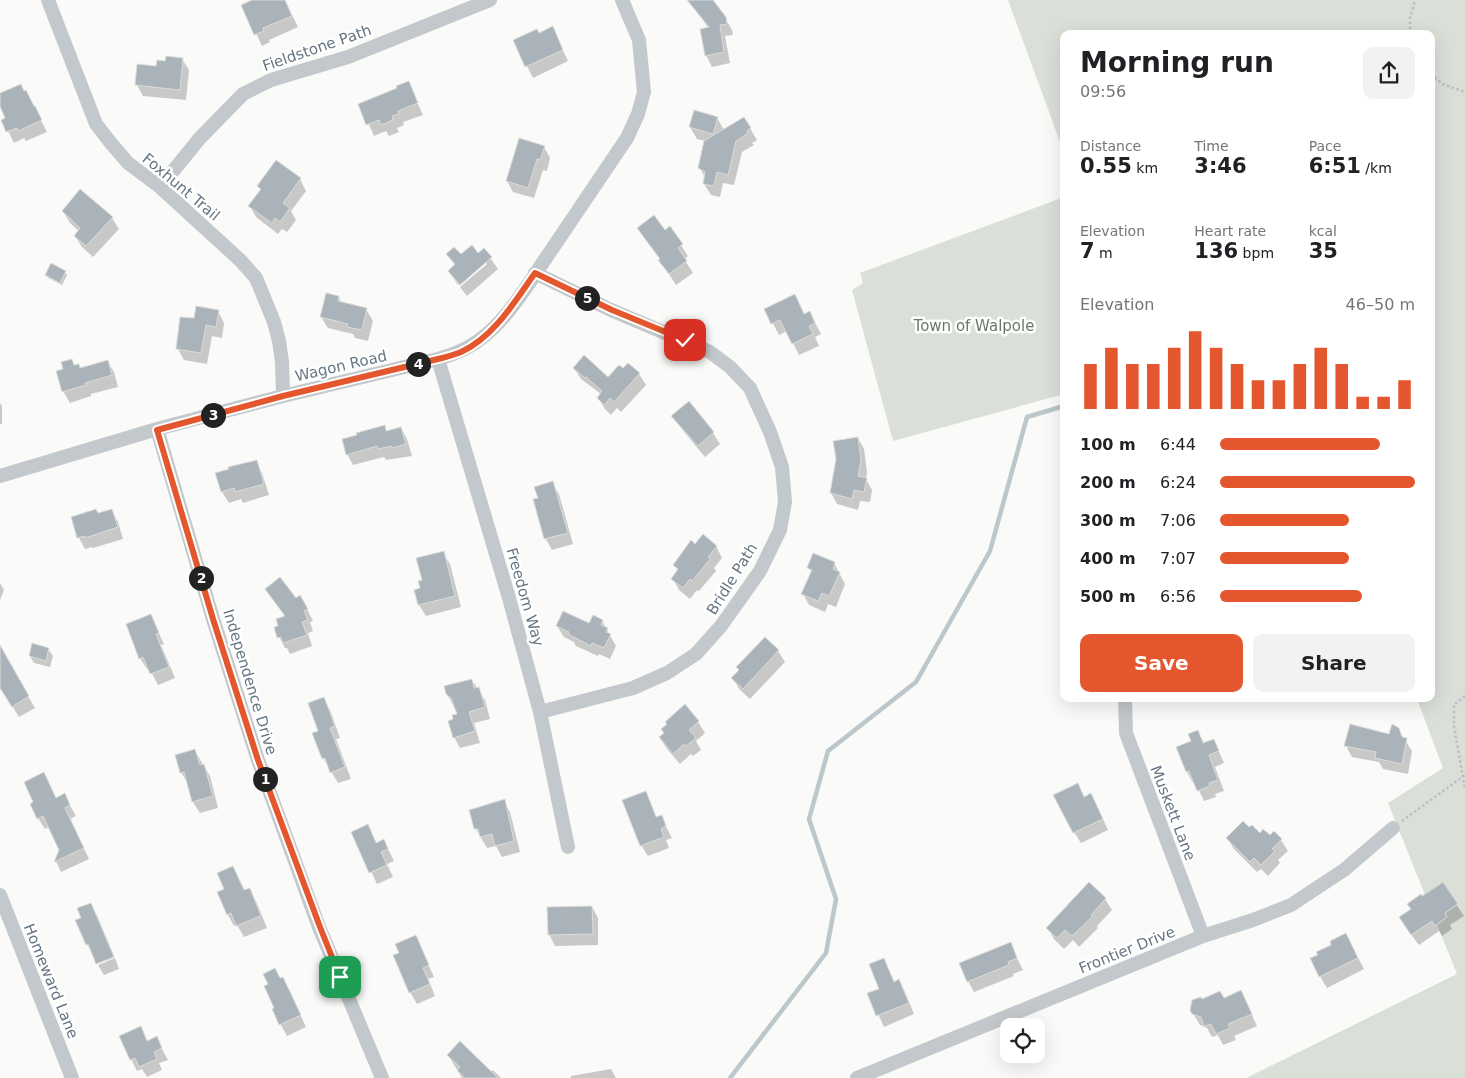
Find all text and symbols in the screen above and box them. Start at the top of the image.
street label: Fieldstone Path [260,21,374,75]
text: Morning run [1080,46,1274,79]
button: share [1363,47,1415,99]
text: 09:56 [1080,82,1126,101]
text: Distance [1080,138,1141,154]
text: Time [1194,138,1229,154]
text: Pace [1309,138,1341,154]
street label: Foxhunt Trail [139,149,223,225]
text: 0.55 [1080,154,1132,178]
text: 3:46 [1194,154,1247,178]
text: 6:51 [1309,154,1361,178]
text: km [1132,160,1158,176]
text: /km [1361,160,1392,176]
text: Elevation [1080,223,1145,239]
text: Heart rate [1194,223,1266,239]
text: kcal [1309,223,1337,239]
text: 7 [1080,239,1095,263]
text: 136 [1194,239,1238,263]
text: 35 [1309,239,1338,263]
text: m [1095,245,1113,261]
text: bpm [1238,245,1274,261]
pin: 5 [574,286,600,310]
text: 5 [583,290,592,306]
text: Elevation [1080,295,1154,314]
text: 46–50 m [1346,295,1415,314]
park label: Town of Walpole [913,317,1034,335]
pin [664,319,706,361]
icon: check [671,326,699,354]
street label: Wagon Road [293,347,389,385]
pin: 4 [406,352,430,376]
text: 4 [414,356,423,372]
pin: 3 [200,402,226,428]
text: 3 [209,407,218,423]
text: 100 m [1080,435,1136,454]
text: 6:44 [1160,435,1196,454]
text: 200 m [1080,473,1136,492]
text: 6:24 [1160,473,1196,492]
text: 300 m [1080,511,1136,530]
text: 7:06 [1160,511,1196,530]
street label: Bridle Path [703,540,761,618]
street label: Freedom Way [502,546,548,649]
text: 400 m [1080,549,1136,568]
text: 7:07 [1160,549,1196,568]
pin: 2 [188,566,214,590]
text: 2 [197,570,206,586]
text: 500 m [1080,587,1136,606]
text: 6:56 [1160,587,1196,606]
street label: Independence Drive [219,607,281,757]
button: Save [1080,634,1243,692]
button: Share [1253,634,1415,692]
street label: Muskett Lane [1147,763,1199,863]
pin: 1 [252,766,278,792]
text: 1 [261,771,270,787]
street label: Homeward Lane [20,921,82,1041]
street label: Frontier Drive [1076,923,1178,977]
pin [319,956,361,998]
icon: arrive [326,963,354,991]
map controls [1000,1018,1045,1063]
button: locate [1000,1018,1045,1063]

